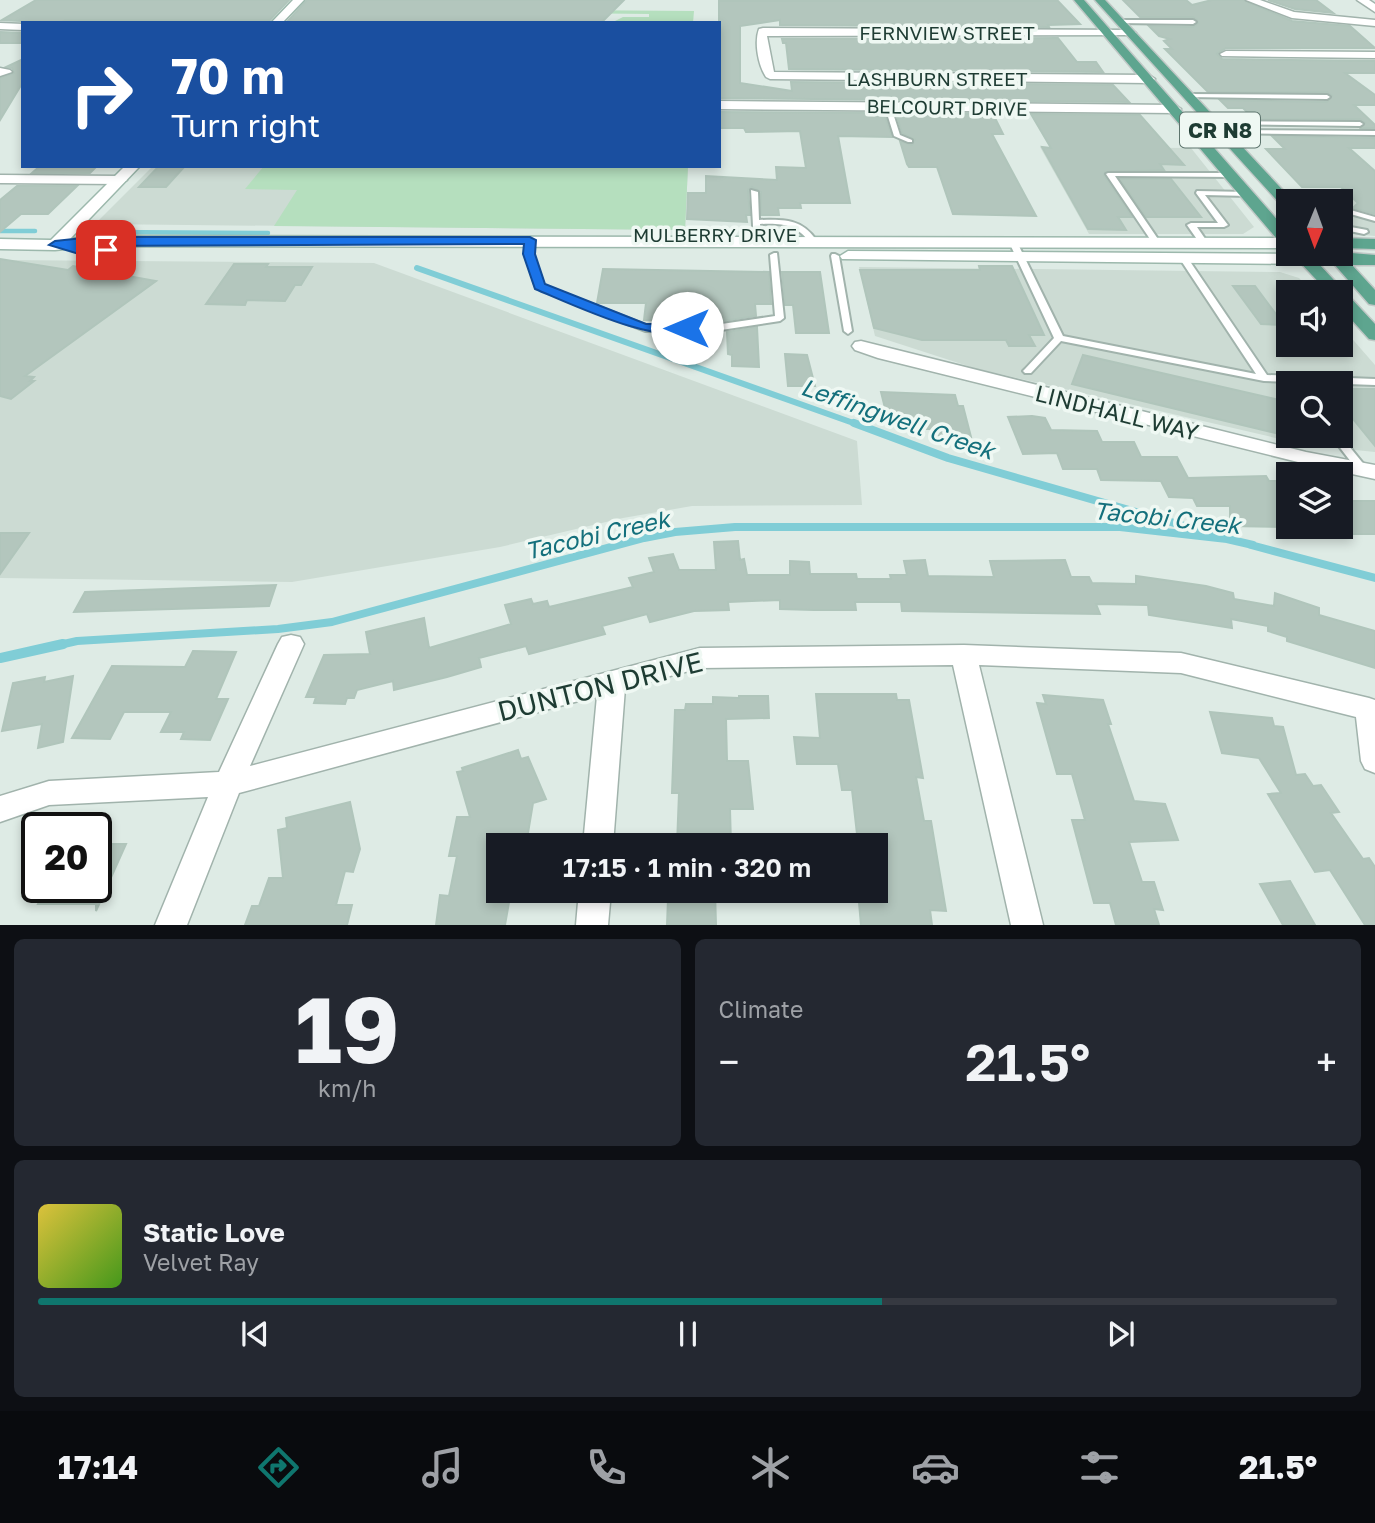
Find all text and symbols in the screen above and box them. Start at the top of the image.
street label: FERNVIEW STREET [859,21,1035,44]
text: 70 m [171,46,285,105]
icon: right [56,49,147,140]
street label: LASHBURN STREET [846,67,1028,90]
street label: BELCOURT DRIVE [866,94,1028,120]
text: Turn right [171,106,320,144]
road number: CR N8 [1180,113,1260,148]
north arrow [1276,189,1353,266]
map controls [1276,189,1353,539]
pin [76,220,136,280]
street label: MULBERRY DRIVE [633,223,797,246]
icon: arrive [87,231,125,269]
button: sound [1276,280,1353,357]
position arrow [650,291,724,365]
water label: Leffingwell Creek [797,371,1001,466]
button: search [1276,371,1353,448]
street label: LINDHALL WAY [1032,378,1202,446]
button: layers [1276,462,1353,539]
water label: Tacobi Creek [1092,495,1244,539]
water label: Tacobi Creek [522,503,675,565]
street label: DUNTON DRIVE [494,645,706,727]
speed limit sign: 20 [21,812,112,903]
text: 17:15 · 1 min · 320 m [563,852,811,883]
text: 19 [295,974,400,1083]
text: Climate [719,995,803,1023]
text: 21.5° [965,1030,1090,1092]
text: − [719,1039,739,1084]
text: + [1316,1039,1337,1084]
text: km/h [318,1074,377,1102]
text: Static Love [143,1217,285,1248]
text: Velvet Ray [143,1248,259,1276]
icon: previous [236,1315,274,1353]
icon: pause [669,1315,707,1353]
icon: next [1102,1315,1140,1353]
icon: directions [254,1443,303,1492]
icon: music [418,1443,467,1492]
icon: phone [582,1443,631,1492]
icon: climate [746,1443,795,1492]
icon: car [911,1443,960,1492]
icon: filters [1075,1443,1124,1492]
text: 17:14 [58,1448,138,1486]
text: 21.5° [1239,1448,1317,1486]

